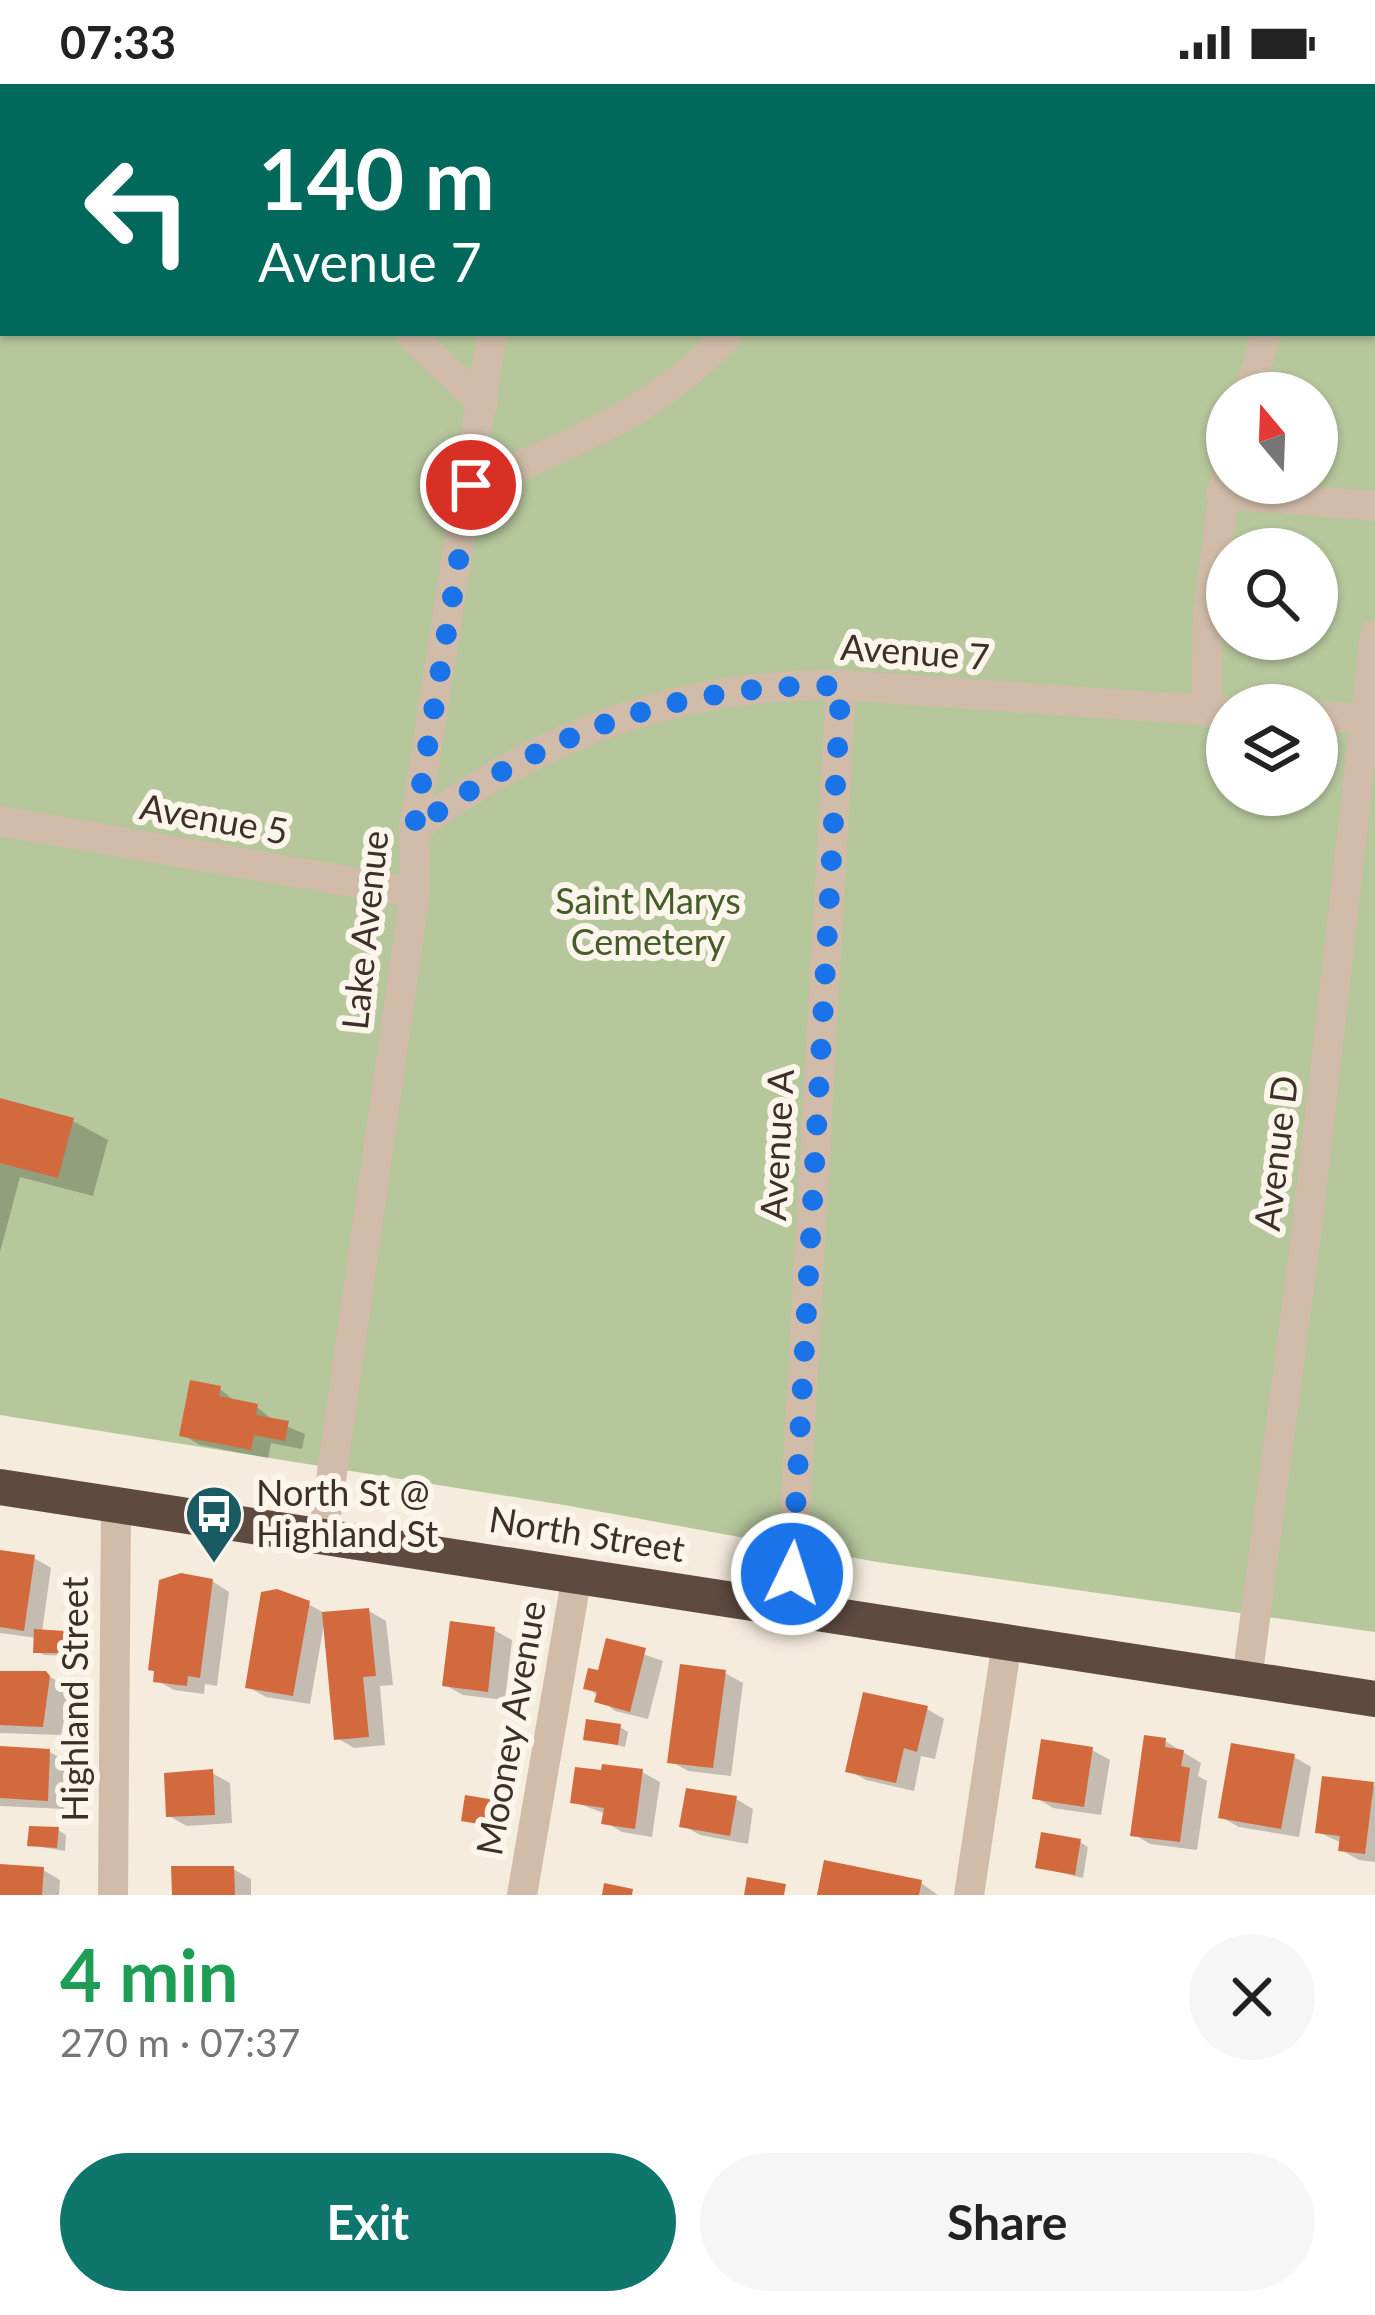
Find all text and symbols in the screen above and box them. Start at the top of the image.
text: 07:33 [60,15,176,69]
text: 140 m [258,127,495,228]
icon: left [60,132,216,288]
text: Avenue 7 [258,229,482,294]
north arrow [1206,372,1338,504]
map controls [1206,372,1338,816]
pin [420,434,522,536]
icon: arrive [438,452,504,518]
button: search [1206,528,1338,660]
street label: Avenue 7 [839,624,991,678]
button: layers [1206,684,1338,816]
street label: Avenue 5 [137,783,292,853]
street label: Lake Avenue [332,828,396,1032]
park label: Saint Marys Cemetery [555,878,741,963]
street label: Avenue A [750,1067,802,1222]
street label: Avenue D [1244,1073,1306,1233]
place label: North St @ Highland St [256,1470,438,1555]
bus stop icon: North St @ Highland St [183,1483,245,1565]
street label: North Street [486,1496,688,1570]
position arrow [729,1511,855,1637]
street label: Highland Street [52,1576,96,1822]
street label: Mooney Avenue [466,1597,554,1858]
text: 4 min [60,1931,238,2017]
button: close [1189,1934,1315,2060]
text: 270 m · 07:37 [60,2019,300,2065]
button: Exit [60,2153,676,2291]
button: Share [700,2153,1315,2291]

